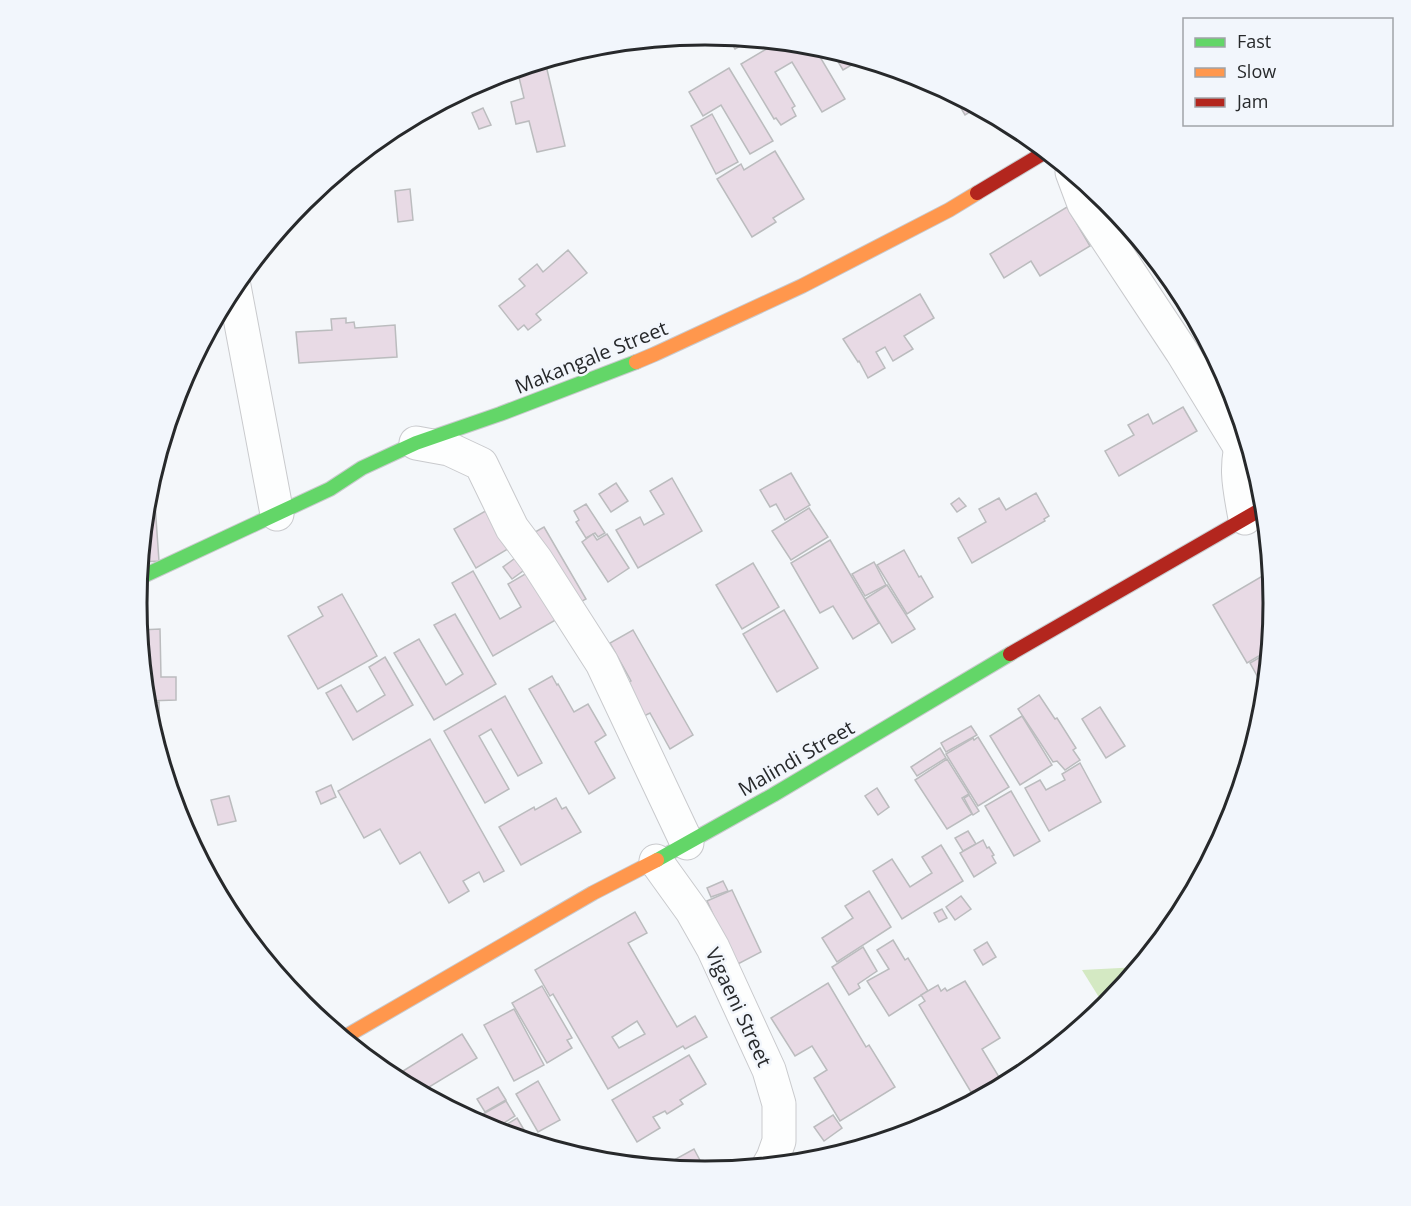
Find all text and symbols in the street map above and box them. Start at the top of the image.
legend [1183,18,1393,126]
text: Fast [1237,29,1271,53]
text: Slow [1237,59,1276,83]
text: Jam [1235,89,1269,113]
street label: Makangale Street [511,314,671,400]
street label: Malindi Street [733,714,859,802]
street label: Vigaeni Street [700,943,778,1071]

